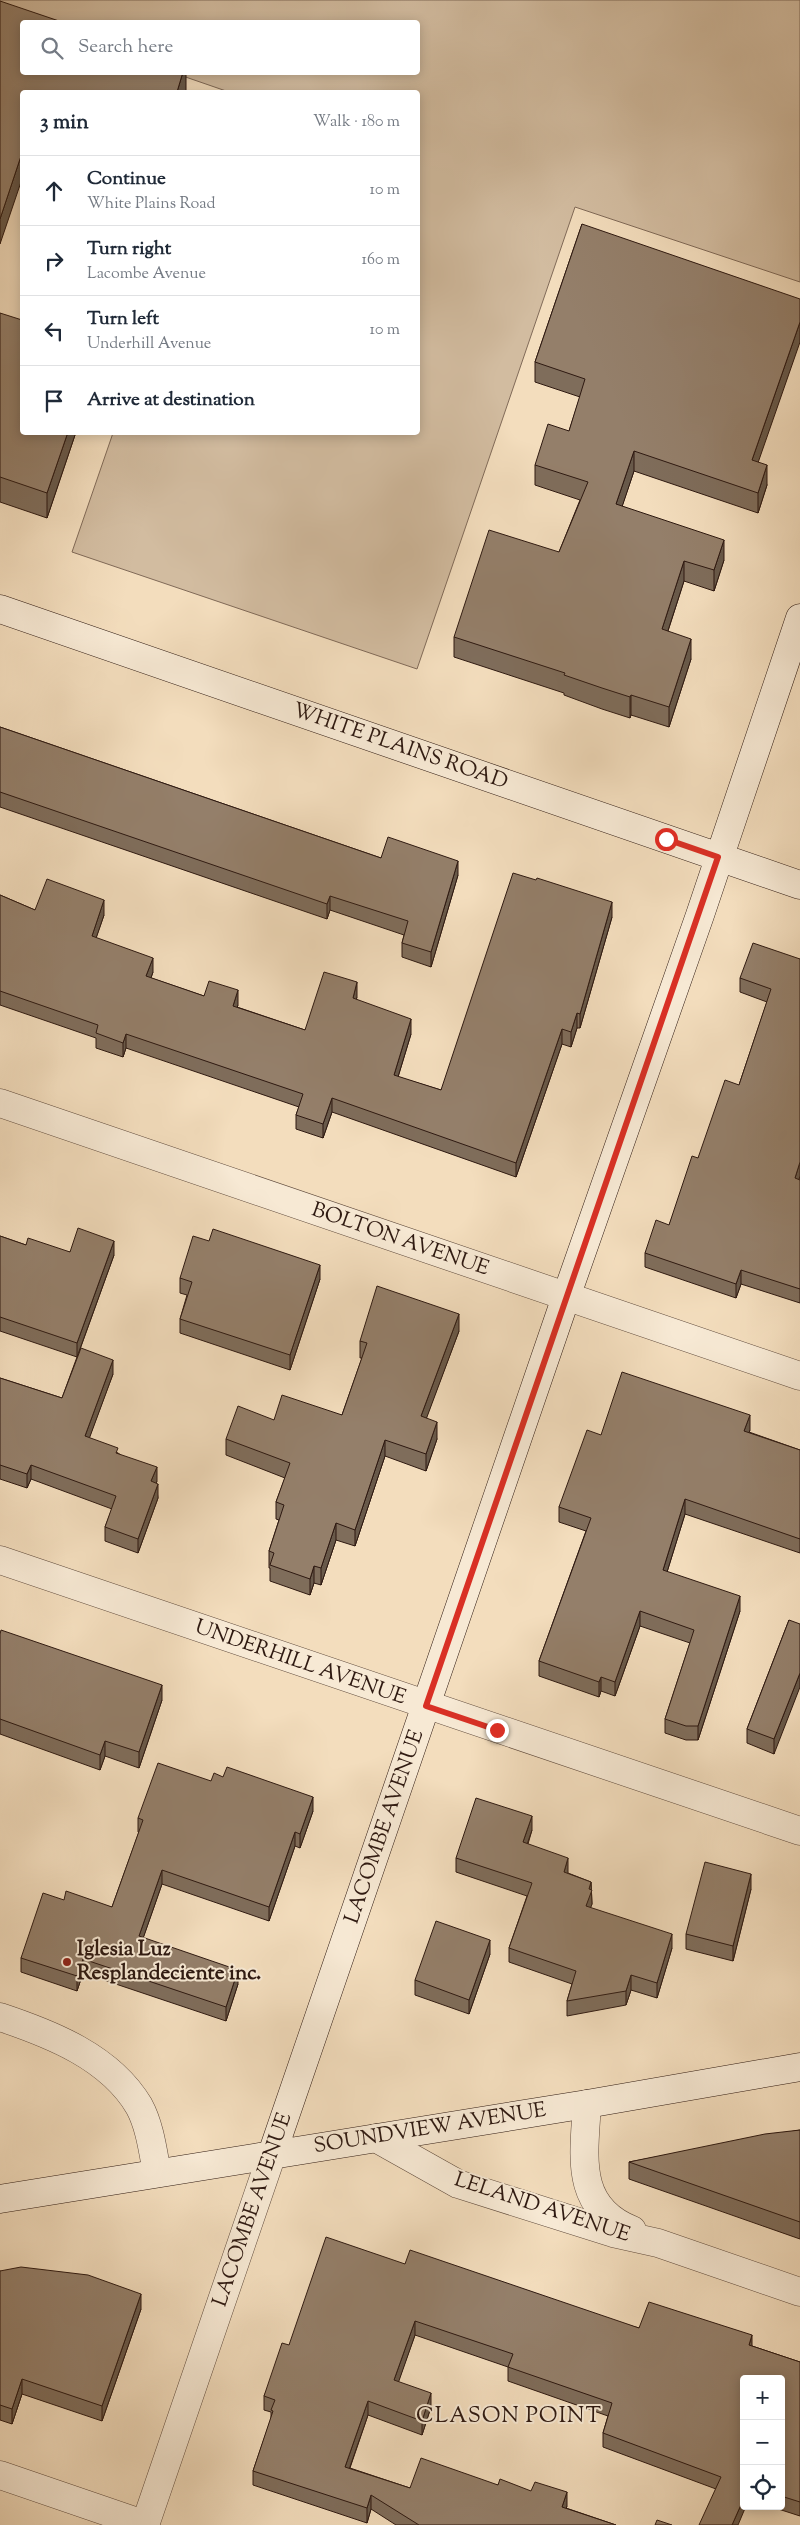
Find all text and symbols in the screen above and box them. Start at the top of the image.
search box [20,20,420,75]
icon: search [38,34,66,62]
text: Search here [78,34,173,61]
text: 3 min [40,108,89,138]
text: Walk · 180 m [313,111,400,134]
text: Continue [87,166,166,193]
icon: ahead [40,177,68,205]
text: 10 m [370,179,400,202]
text: White Plains Road [87,193,215,216]
text: Turn right [87,236,171,263]
icon: right [40,247,68,275]
text: 160 m [362,249,400,272]
text: Lacombe Avenue [87,263,206,286]
text: Turn left [87,306,159,333]
icon: left [40,317,68,345]
text: 10 m [370,319,400,342]
text: Underhill Avenue [87,333,211,356]
icon: arrive [40,387,68,415]
text: Arrive at destination [87,387,255,414]
street label: WHITE PLAINS ROAD [288,696,512,798]
route start [655,828,678,851]
street label: BOLTON AVENUE [307,1196,493,1285]
street label: UNDERHILL AVENUE [190,1613,410,1713]
route end [486,1719,509,1742]
street label: LACOMBE AVENUE [338,1726,432,1928]
place label: Iglesia Luz Resplandeciente inc. [77,1935,261,1989]
marker: Iglesia Luz Resplandeciente inc. [61,1956,73,1968]
street label: SOUNDVIEW AVENUE [312,2096,549,2162]
street label: LACOMBE AVENUE [206,2109,300,2311]
street label: LELAND AVENUE [450,2165,634,2251]
map controls [740,2375,785,2510]
button: + [740,2375,785,2420]
district label: CLASON POINT [416,2401,602,2433]
button: − [740,2420,785,2465]
button: locate [740,2465,785,2510]

